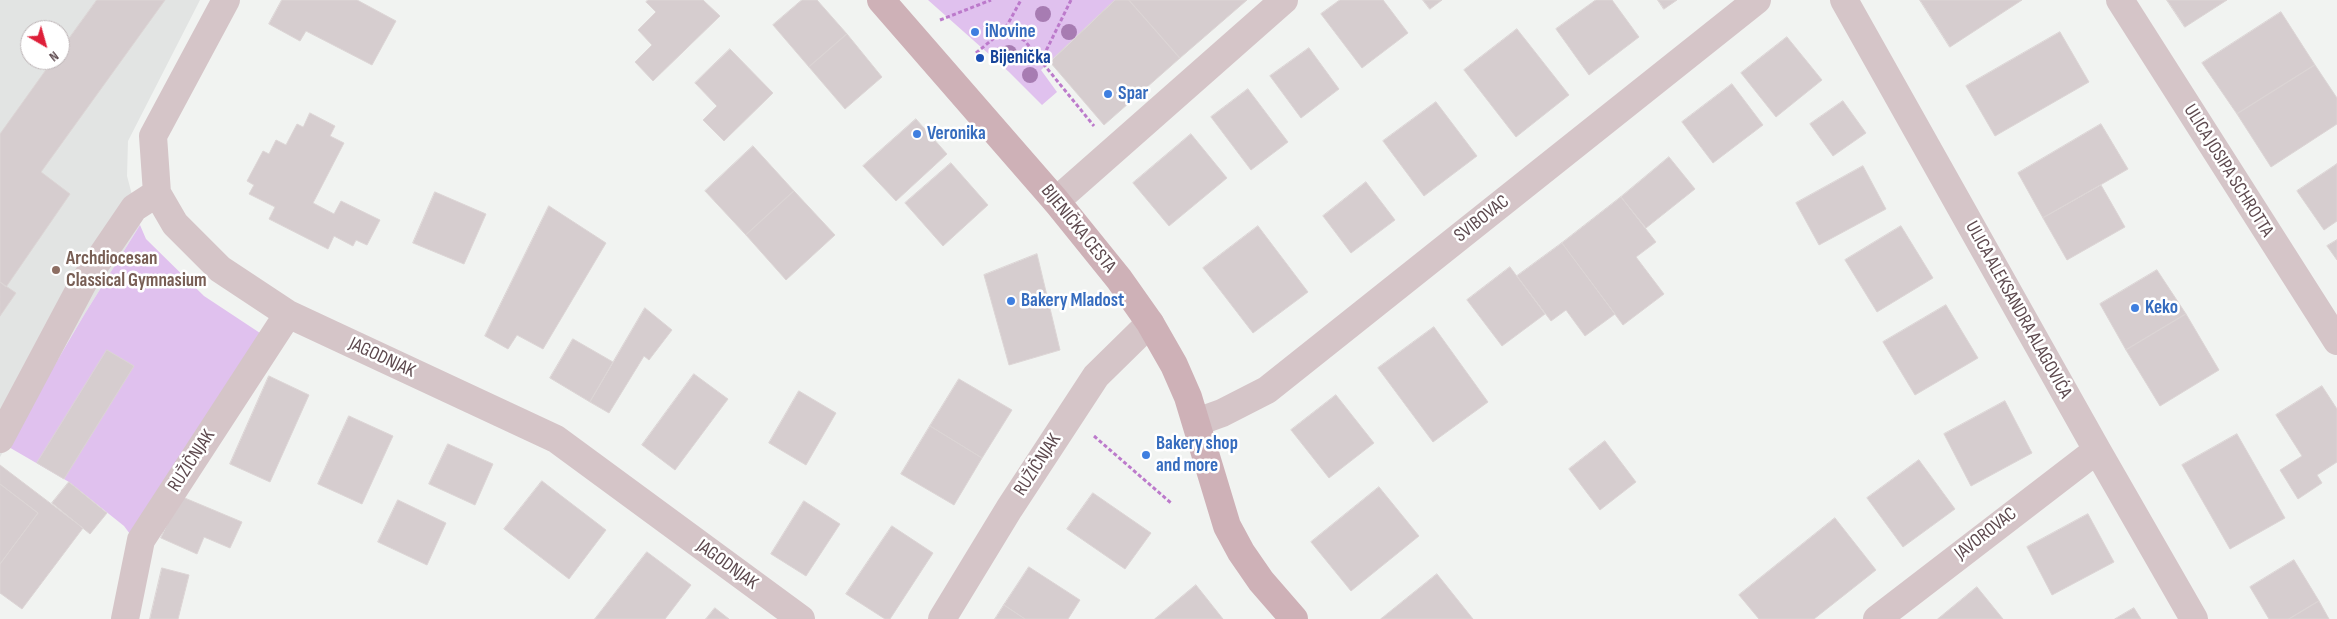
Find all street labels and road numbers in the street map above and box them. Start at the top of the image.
street label: ULICA JOSIPA SCHROTTA [2178,100,2278,242]
street label: BIJENIČKA CESTA [1036,180,1120,278]
street label: SVIBOVAC [1450,190,1514,248]
street label: ULICA ALEKSANDRA ALAGOVIĆA [1960,217,2076,403]
street label: JAGODNJAK [345,333,419,383]
street label: RUŽIČNJAK [164,426,220,496]
street label: RUŽIČNJAK [1010,430,1066,500]
street label: JAVOROVAC [1950,503,2022,565]
street label: JAGODNJAK [692,535,762,595]

